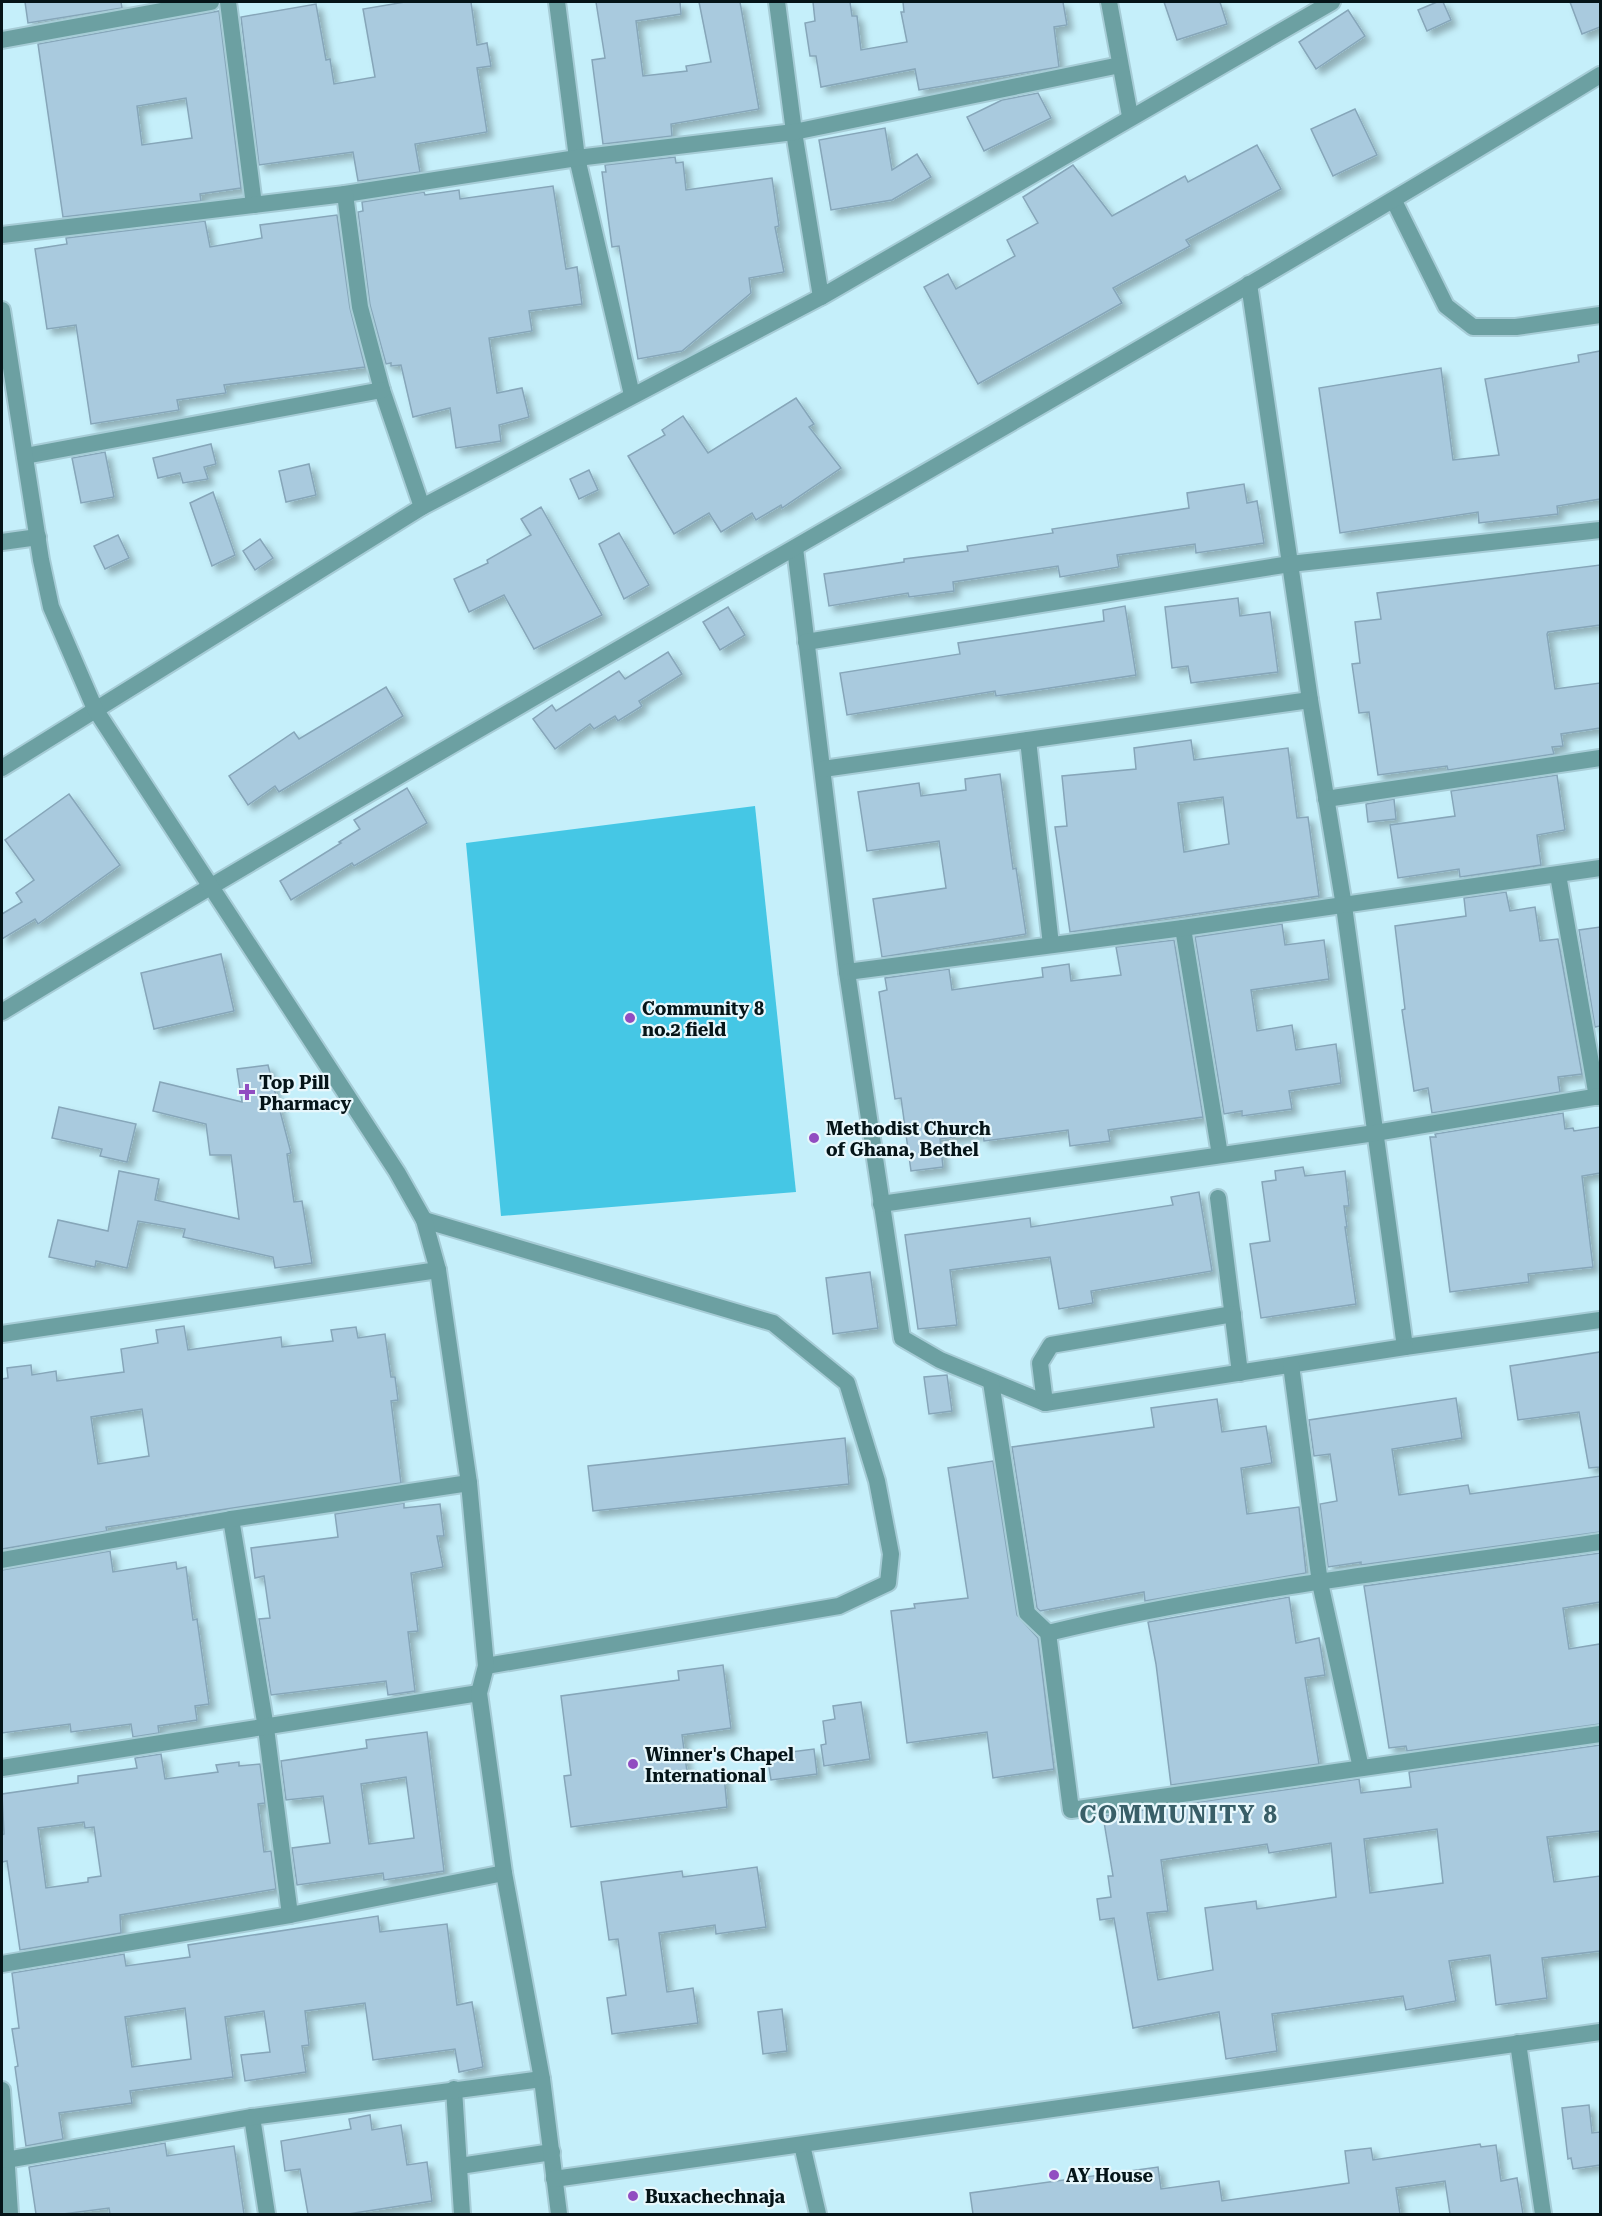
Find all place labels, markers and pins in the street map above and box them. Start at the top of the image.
place label: Community 8 no.2 field [642,998,764,1040]
marker: Community 8 no.2 field [623,1011,637,1025]
place label: Top Pill Pharmacy [259,1072,352,1114]
marker: Top Pill Pharmacy [240,1085,254,1099]
place label: Methodist Church of Ghana, Bethel [826,1118,991,1160]
marker: Methodist Church of Ghana, Bethel [807,1131,821,1145]
place label: Winner's Chapel International [645,1744,794,1786]
marker: Winner's Chapel International [626,1757,640,1771]
place label: AY House [1066,2165,1153,2186]
marker: AY House [1047,2168,1061,2182]
place label: Buxachechnaja [645,2186,786,2207]
marker: Buxachechnaja [626,2189,640,2203]

